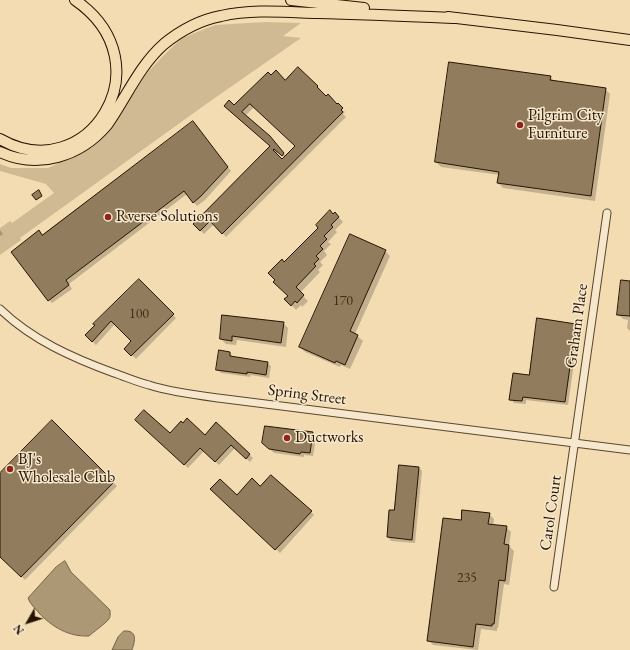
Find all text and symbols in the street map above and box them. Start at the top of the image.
place label: Pilgrim City Furniture [528,106,604,144]
marker: Pilgrim City Furniture [515,120,525,130]
place label: Rverse Solutions [116,207,218,227]
marker: Rverse Solutions [103,212,113,222]
street label: Graham Place [562,283,592,369]
house number: 170 [333,293,353,309]
house number: 100 [129,306,149,322]
street label: Spring Street [267,381,347,409]
place label: Ductworks [295,428,364,448]
marker: Ductworks [282,433,292,443]
place label: BJ's Wholesale Club [18,450,115,488]
marker: BJ's Wholesale Club [5,464,15,474]
street label: Carol Court [536,474,566,552]
house number: 235 [457,570,477,586]
north arrow [8,602,48,642]
text: N [10,622,27,637]

